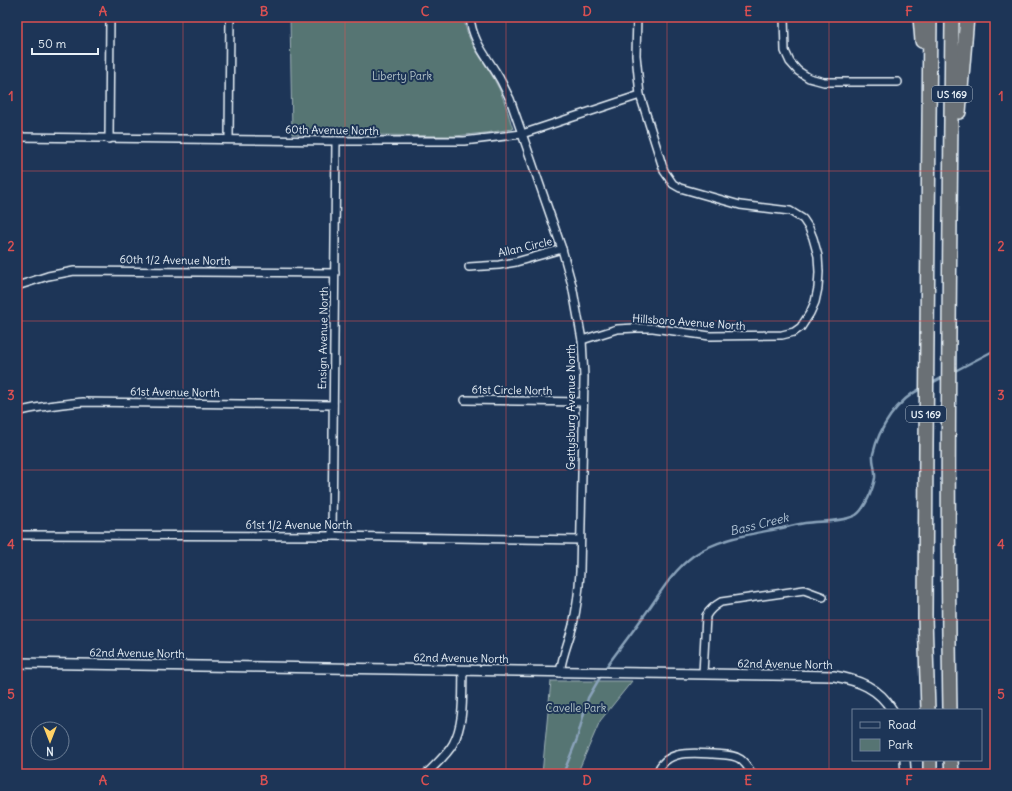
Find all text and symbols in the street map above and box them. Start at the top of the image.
text: A [99,3,108,20]
text: B [260,3,269,20]
text: C [421,3,430,20]
text: D [582,3,592,20]
text: E [744,3,752,20]
text: F [905,3,913,20]
scale bar [32,30,98,56]
text: 50 m [38,36,67,51]
park label: Liberty Park [372,69,433,83]
road number: US 169 [932,86,972,102]
text: 1 [8,88,14,105]
text: 1 [998,88,1004,105]
street label: 60th Avenue North [285,122,379,138]
street label: Allan Circle [496,234,554,260]
text: 2 [7,238,15,255]
text: 2 [997,238,1005,255]
street label: 60th 1/2 Avenue North [119,252,231,268]
street label: Ensign Avenue North [315,286,331,390]
street label: Hillsboro Avenue North [632,311,746,333]
street label: Gettysburg Avenue North [564,344,578,470]
street label: 61st Circle North [471,382,553,398]
street label: 61st Avenue North [130,384,220,400]
text: 3 [7,387,15,404]
text: 3 [997,387,1005,404]
road number: US 169 [906,406,946,422]
water label: Bass Creek [728,509,791,539]
street label: 61st 1/2 Avenue North [246,518,352,532]
text: 4 [7,536,15,553]
text: 4 [997,536,1005,553]
street label: 62nd Avenue North [89,645,185,661]
street label: 62nd Avenue North [413,650,509,666]
street label: 62nd Avenue North [737,656,833,672]
text: 5 [7,686,15,703]
text: 5 [997,686,1005,703]
park label: Cavelle Park [546,701,607,715]
legend [852,709,982,761]
text: Road [888,717,916,732]
north arrow [30,721,70,761]
text: Park [888,737,913,752]
text: N [46,744,54,758]
text: A [99,772,108,789]
text: B [260,772,269,789]
text: C [421,772,430,789]
text: D [582,772,592,789]
text: E [744,772,752,789]
text: F [905,772,913,789]

